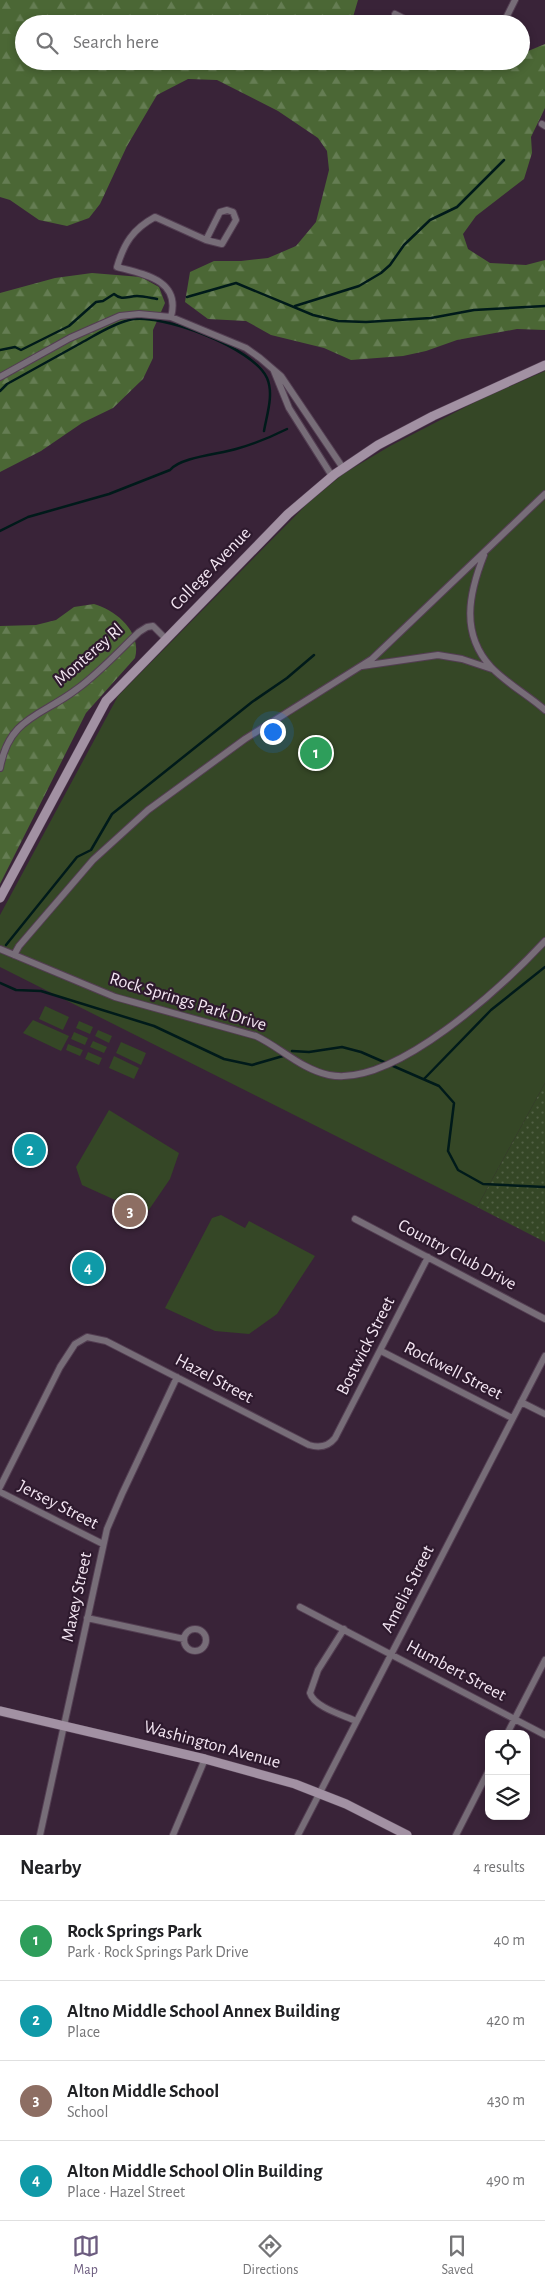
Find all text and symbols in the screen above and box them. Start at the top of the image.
search box [15,15,530,70]
icon: search [33,29,61,57]
text: Search here [73,33,159,52]
street label: College Avenue [167,524,255,614]
street label: Monterey Rl [51,620,127,690]
your location [260,719,286,745]
pin: 1 [300,734,332,772]
street label: Rock Springs Park Drive [107,970,269,1034]
pin: 2 [14,1131,46,1169]
pin: 3 [114,1192,146,1230]
street label: Country Club Drive [395,1216,519,1294]
pin: 4 [72,1249,104,1287]
street label: Bostwick Street [334,1294,399,1398]
street label: Rockwell Street [401,1339,505,1404]
street label: Hazel Street [172,1351,256,1407]
street label: Jersey Street [15,1477,101,1533]
street label: Amelia Street [378,1542,438,1636]
street label: Maxey Street [59,1550,95,1643]
street label: Humbert Street [403,1637,509,1705]
street label: Washington Avenue [142,1718,282,1772]
map controls [485,1730,530,1820]
button: locate [485,1730,530,1775]
button: layers [485,1775,530,1820]
text: Nearby [20,1857,81,1878]
text: 4 results [473,1859,525,1875]
text: Rock Springs Park [67,1922,202,1941]
text: 1 [33,1932,39,1948]
text: 40 m [493,1932,525,1948]
text: Park · Rock Springs Park Drive [67,1944,249,1960]
text: Altno Middle School Annex Building [67,2002,340,2021]
text: 2 [32,2012,40,2028]
text: 420 m [486,2012,525,2028]
text: Place [67,2024,100,2040]
text: Alton Middle School [67,2082,219,2101]
text: 3 [33,2092,39,2108]
text: 430 m [487,2092,525,2108]
text: School [67,2104,108,2120]
text: Alton Middle School Olin Building [67,2162,323,2181]
text: 4 [32,2172,40,2188]
text: 490 m [486,2172,525,2188]
text: Place · Hazel Street [67,2184,185,2200]
tab: Map [72,2232,100,2279]
tab: Directions [243,2232,298,2279]
tab: Saved [441,2232,473,2279]

